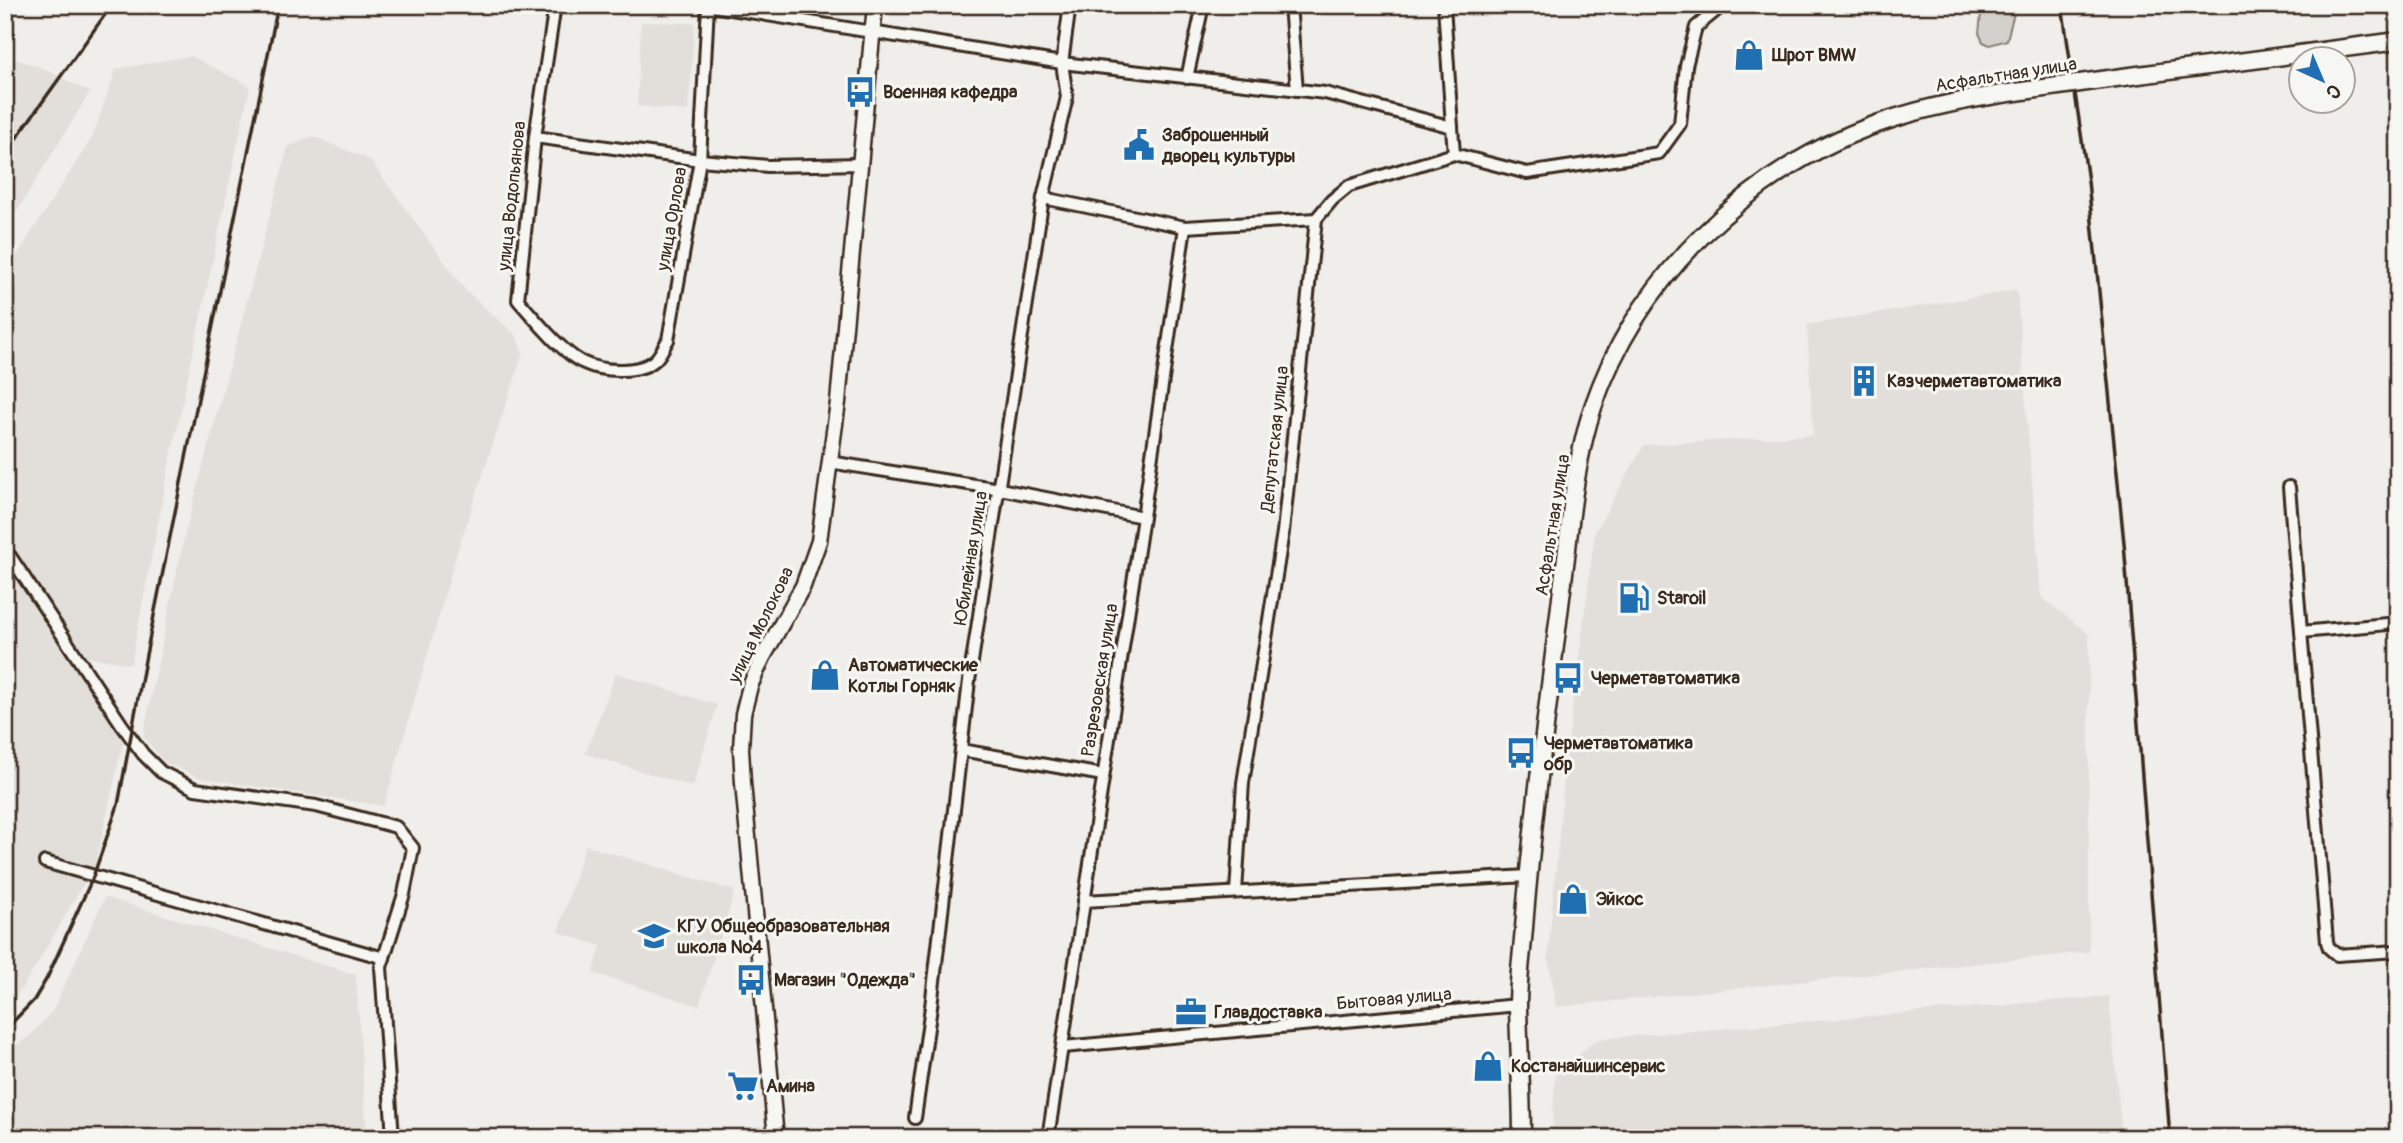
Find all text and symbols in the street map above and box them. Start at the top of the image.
shop icon: Шрот BMW [1732,38,1766,72]
place label: Шрот BMW [1771,44,1856,67]
north arrow [2288,46,2358,116]
street label: Асфальтная улица [1933,52,2079,98]
bus stop icon: Военная кафедра [843,75,877,109]
text: С [2320,79,2346,104]
place label: Военная кафедра [883,81,1018,104]
street label: улица Водопьянова [493,120,531,273]
place label: Заброшенный дворец культуры [1161,124,1295,168]
public building icon: Заброшенный дворец культуры [1122,128,1156,162]
street label: улица Орлова [651,165,692,274]
building icon: Казчерметавтоматика [1847,364,1881,398]
street label: Депутатская улица [1256,365,1294,514]
place label: Казчерметавтоматика [1887,370,2062,393]
street label: Асфальтная улица [1530,452,1576,598]
street label: Юбилейная улица [949,489,993,627]
street label: улица Молокова [722,563,799,688]
fuel station icon: Staroil [1617,581,1651,615]
place label: Staroil [1657,587,1706,610]
street label: Разрезовская улица [1077,602,1123,758]
place label: Автоматические Котлы Горняк [848,654,979,698]
shop icon: Автоматические Котлы Горняк [808,658,842,692]
bus stop icon: Черметавтоматика [1551,661,1585,695]
place label: Черметавтоматика [1591,667,1740,690]
place label: Черметавтоматика обр [1543,732,1693,776]
bus stop icon: Черметавтоматика обр [1504,736,1538,770]
shop icon: Эйкос [1556,882,1590,916]
place label: Эйкос [1596,888,1644,911]
place label: КГУ Общеобразовательная школа №4 [677,915,890,959]
school or university icon: КГУ Общеобразовательная школа №4 [637,919,671,953]
bus stop icon: Магазин "Одежда" [734,963,768,997]
place label: Магазин "Одежда" [774,969,916,992]
street label: Бытовая улица [1335,983,1453,1015]
office icon: Главдоставка [1174,995,1208,1029]
place label: Главдоставка [1214,1001,1323,1024]
shop icon: Костанайшинсервис [1471,1049,1505,1083]
place label: Костанайшинсервис [1511,1055,1665,1078]
supermarket icon: Амина [726,1069,760,1103]
place label: Амина [766,1075,816,1098]

